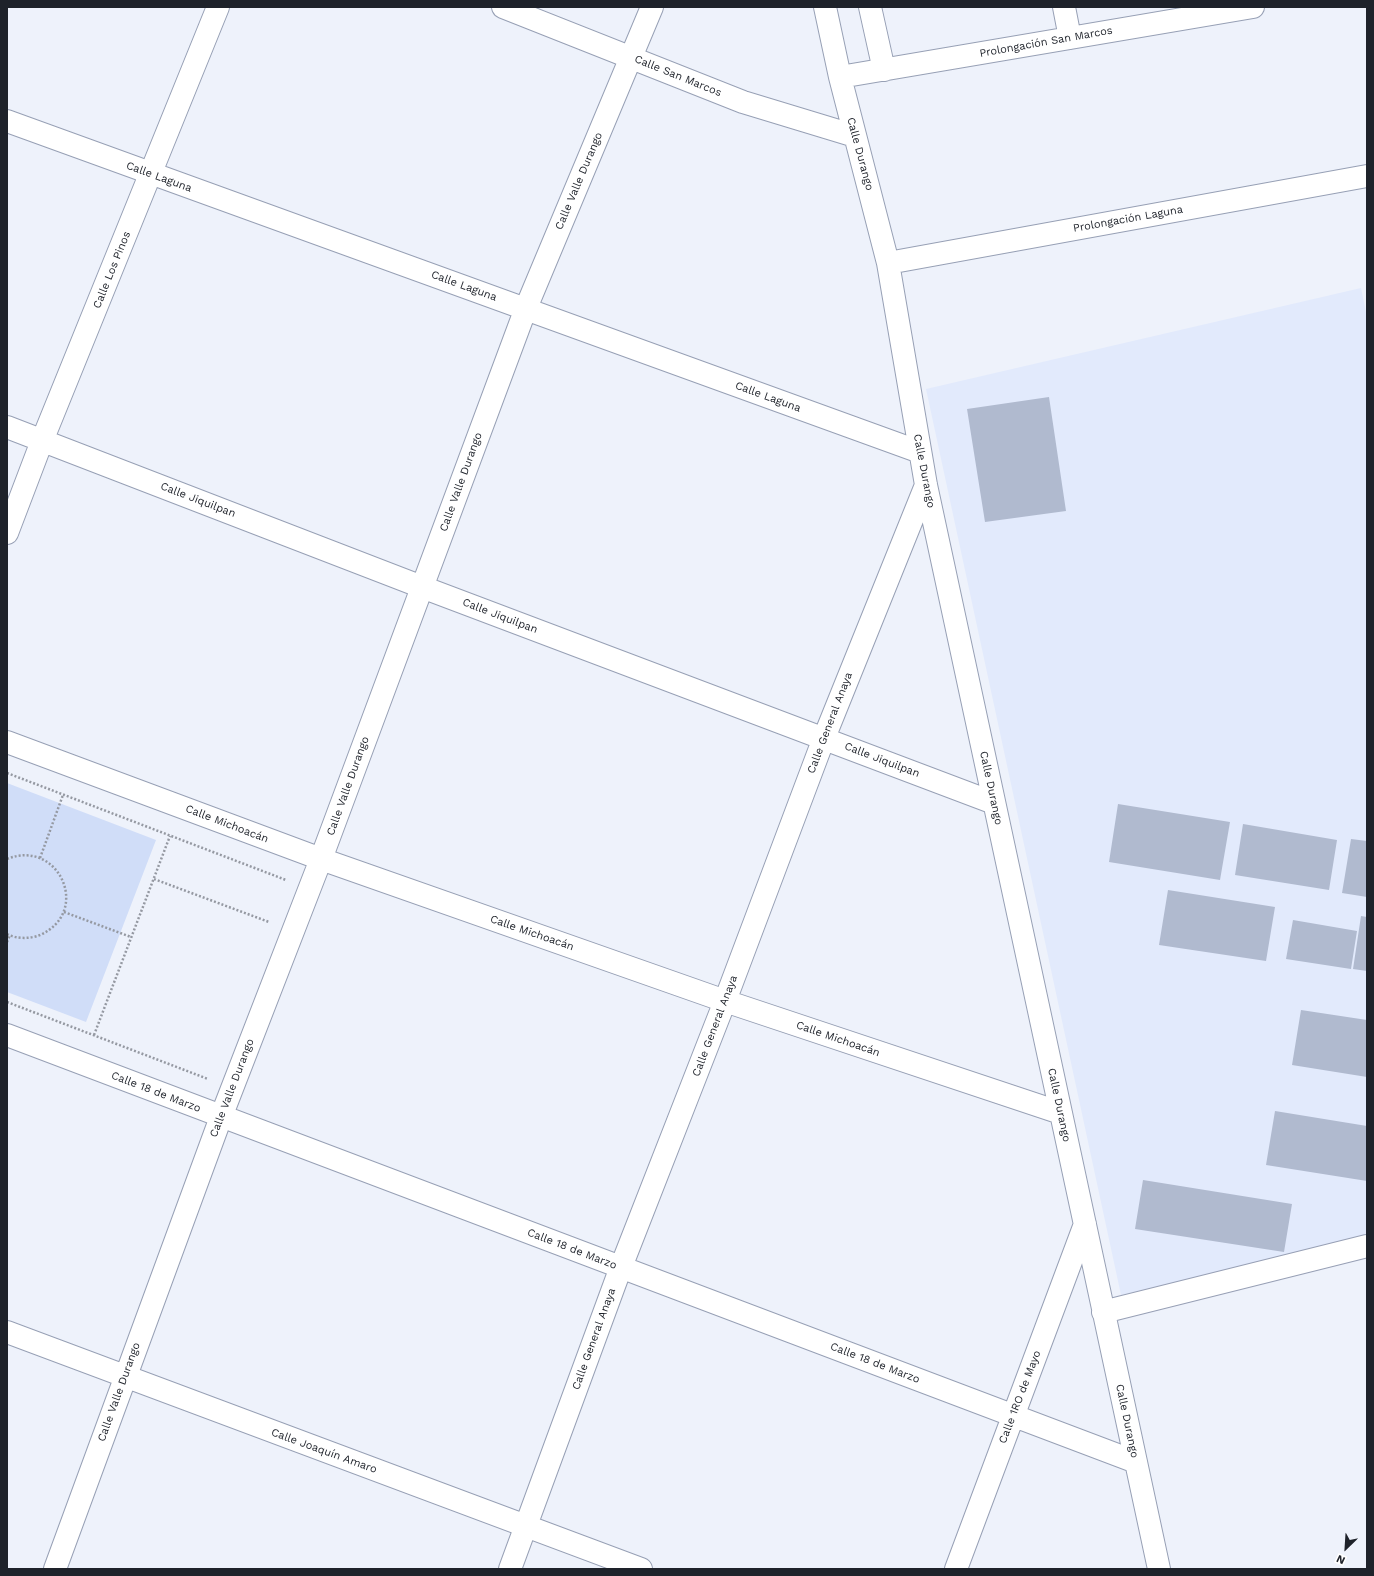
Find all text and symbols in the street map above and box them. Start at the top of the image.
street label: Prolongación San Marcos [978,24,1114,60]
street label: Calle San Marcos [633,53,723,99]
street label: Calle Durango [844,116,876,192]
street label: Calle Valle Durango [552,130,606,232]
street label: Calle Laguna [124,159,194,195]
street label: Prolongación Laguna [1072,203,1184,235]
street label: Calle Los Pinos [91,230,133,310]
street label: Calle Laguna [429,268,499,304]
street label: Calle Laguna [733,379,803,415]
street label: Calle Valle Durango [437,431,485,533]
street label: Calle Durango [910,433,938,509]
street label: Calle Jiquilpan [158,480,238,520]
street label: Calle Jiquilpan [460,596,540,636]
street label: Calle General Anaya [805,670,855,776]
street label: Calle Valle Durango [324,735,372,837]
street label: Calle Jiquilpan [842,740,922,780]
street label: Calle Durango [977,750,1005,826]
street label: Calle Michoacán [184,802,270,846]
street label: Calle Michoacán [488,912,576,954]
street label: Calle General Anaya [690,973,740,1079]
street label: Calle Michoacán [794,1018,882,1060]
street label: Calle Valle Durango [207,1037,257,1139]
street label: Calle Durango [1045,1067,1073,1143]
street label: Calle 18 de Marzo [109,1069,203,1115]
street label: Calle 18 de Marzo [525,1226,619,1272]
street label: Calle General Anaya [569,1286,619,1392]
street label: Calle 18 de Marzo [828,1340,922,1386]
street label: Calle Valle Durango [95,1341,143,1443]
street label: Calle 1RO de Mayo [996,1349,1044,1445]
street label: Calle Durango [1113,1383,1141,1459]
street label: Calle Joaquín Amaro [269,1426,379,1476]
north arrow [1326,1528,1366,1568]
text: N [1334,1552,1347,1567]

